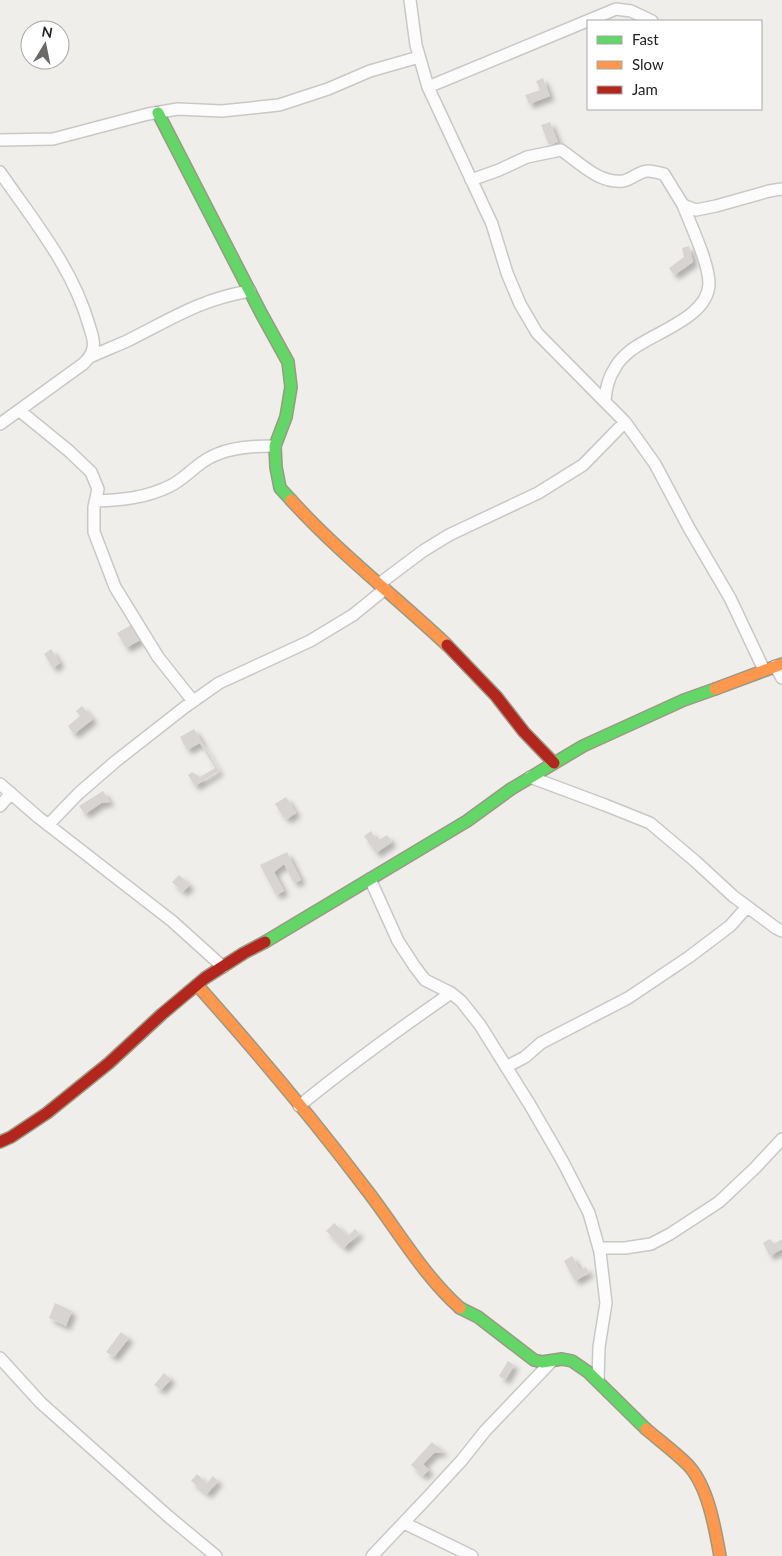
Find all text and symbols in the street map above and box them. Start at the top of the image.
north arrow [20,20,70,70]
legend [587,20,762,110]
text: N [41,22,54,41]
text: Fast [632,30,659,48]
text: Slow [632,55,664,73]
text: Jam [632,80,658,98]

